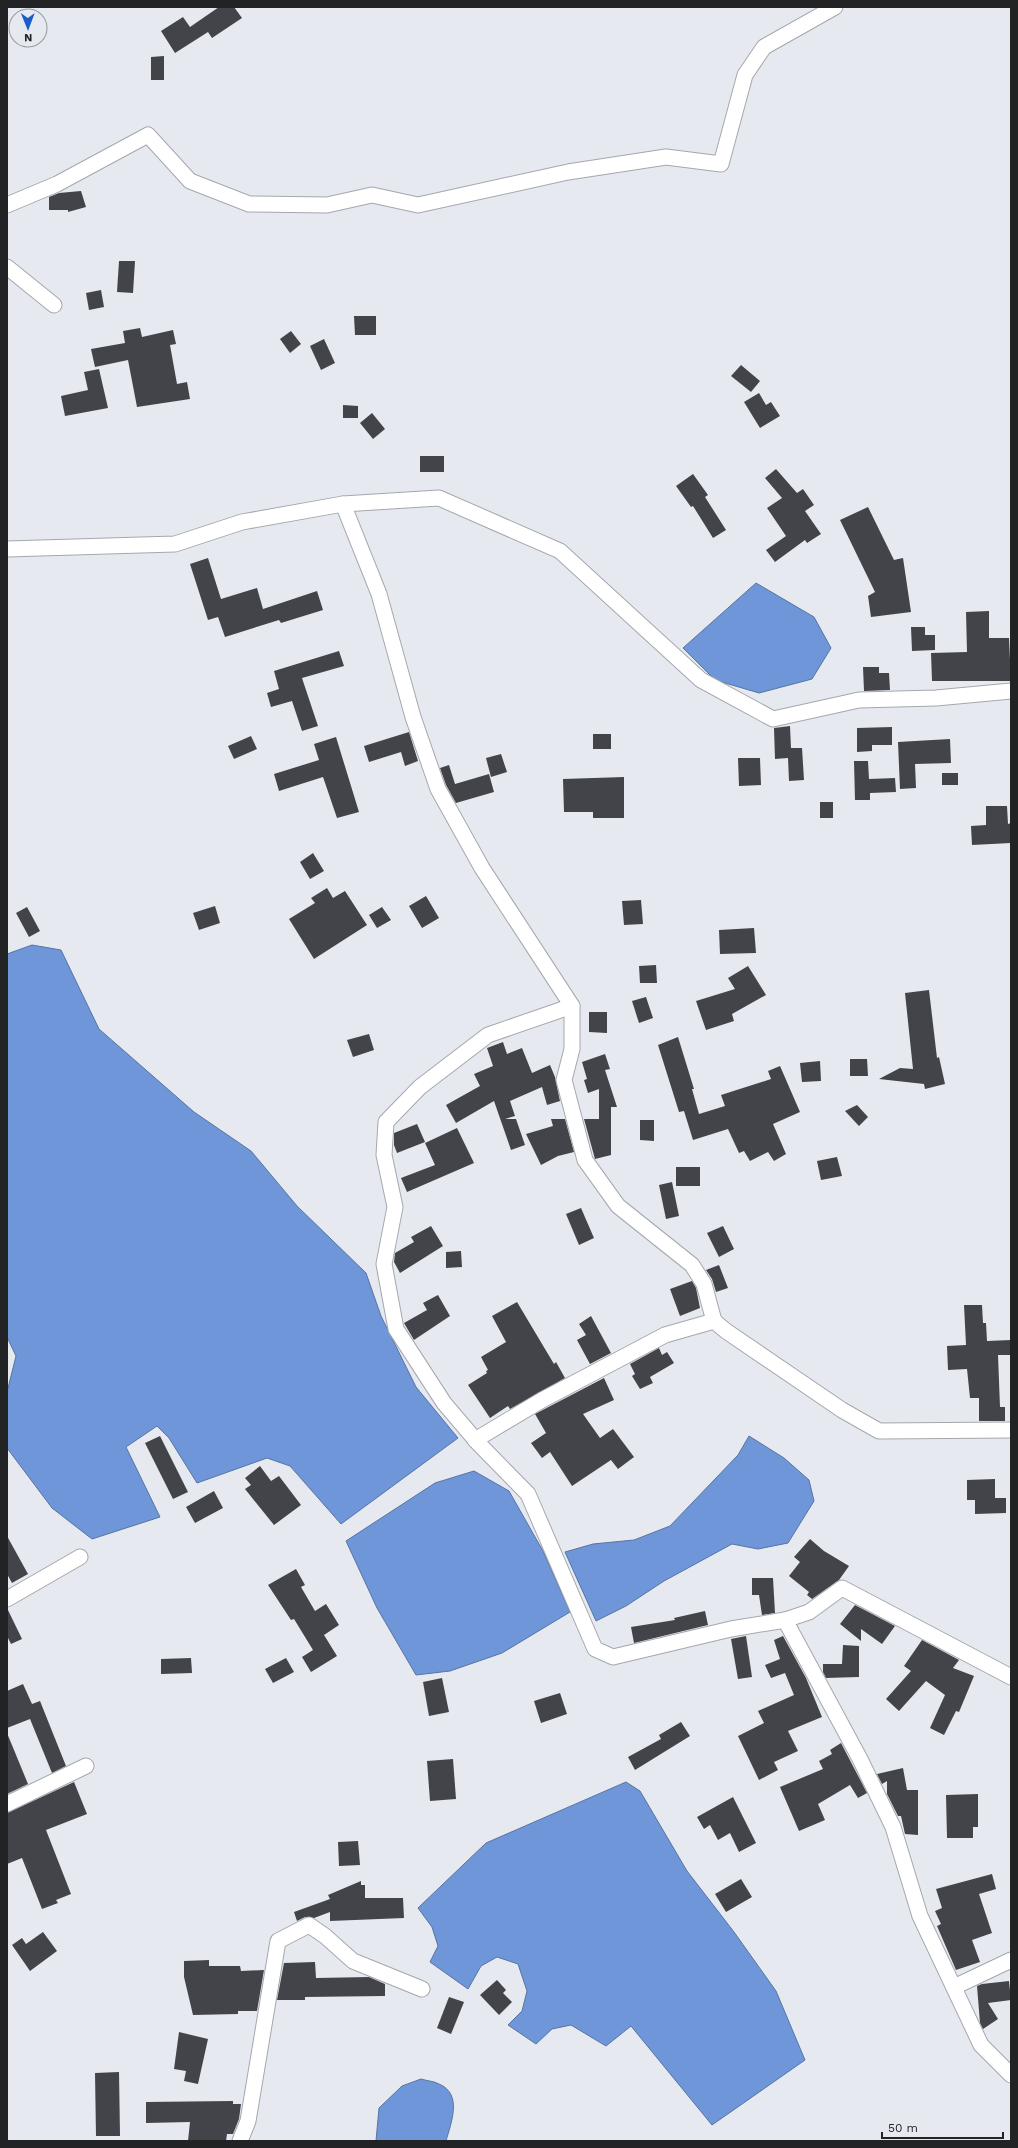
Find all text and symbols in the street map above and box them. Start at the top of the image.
north arrow [8,8,48,48]
text: N [24,31,32,44]
scale bar [882,2114,1003,2140]
text: 50 m [888,2121,918,2135]

